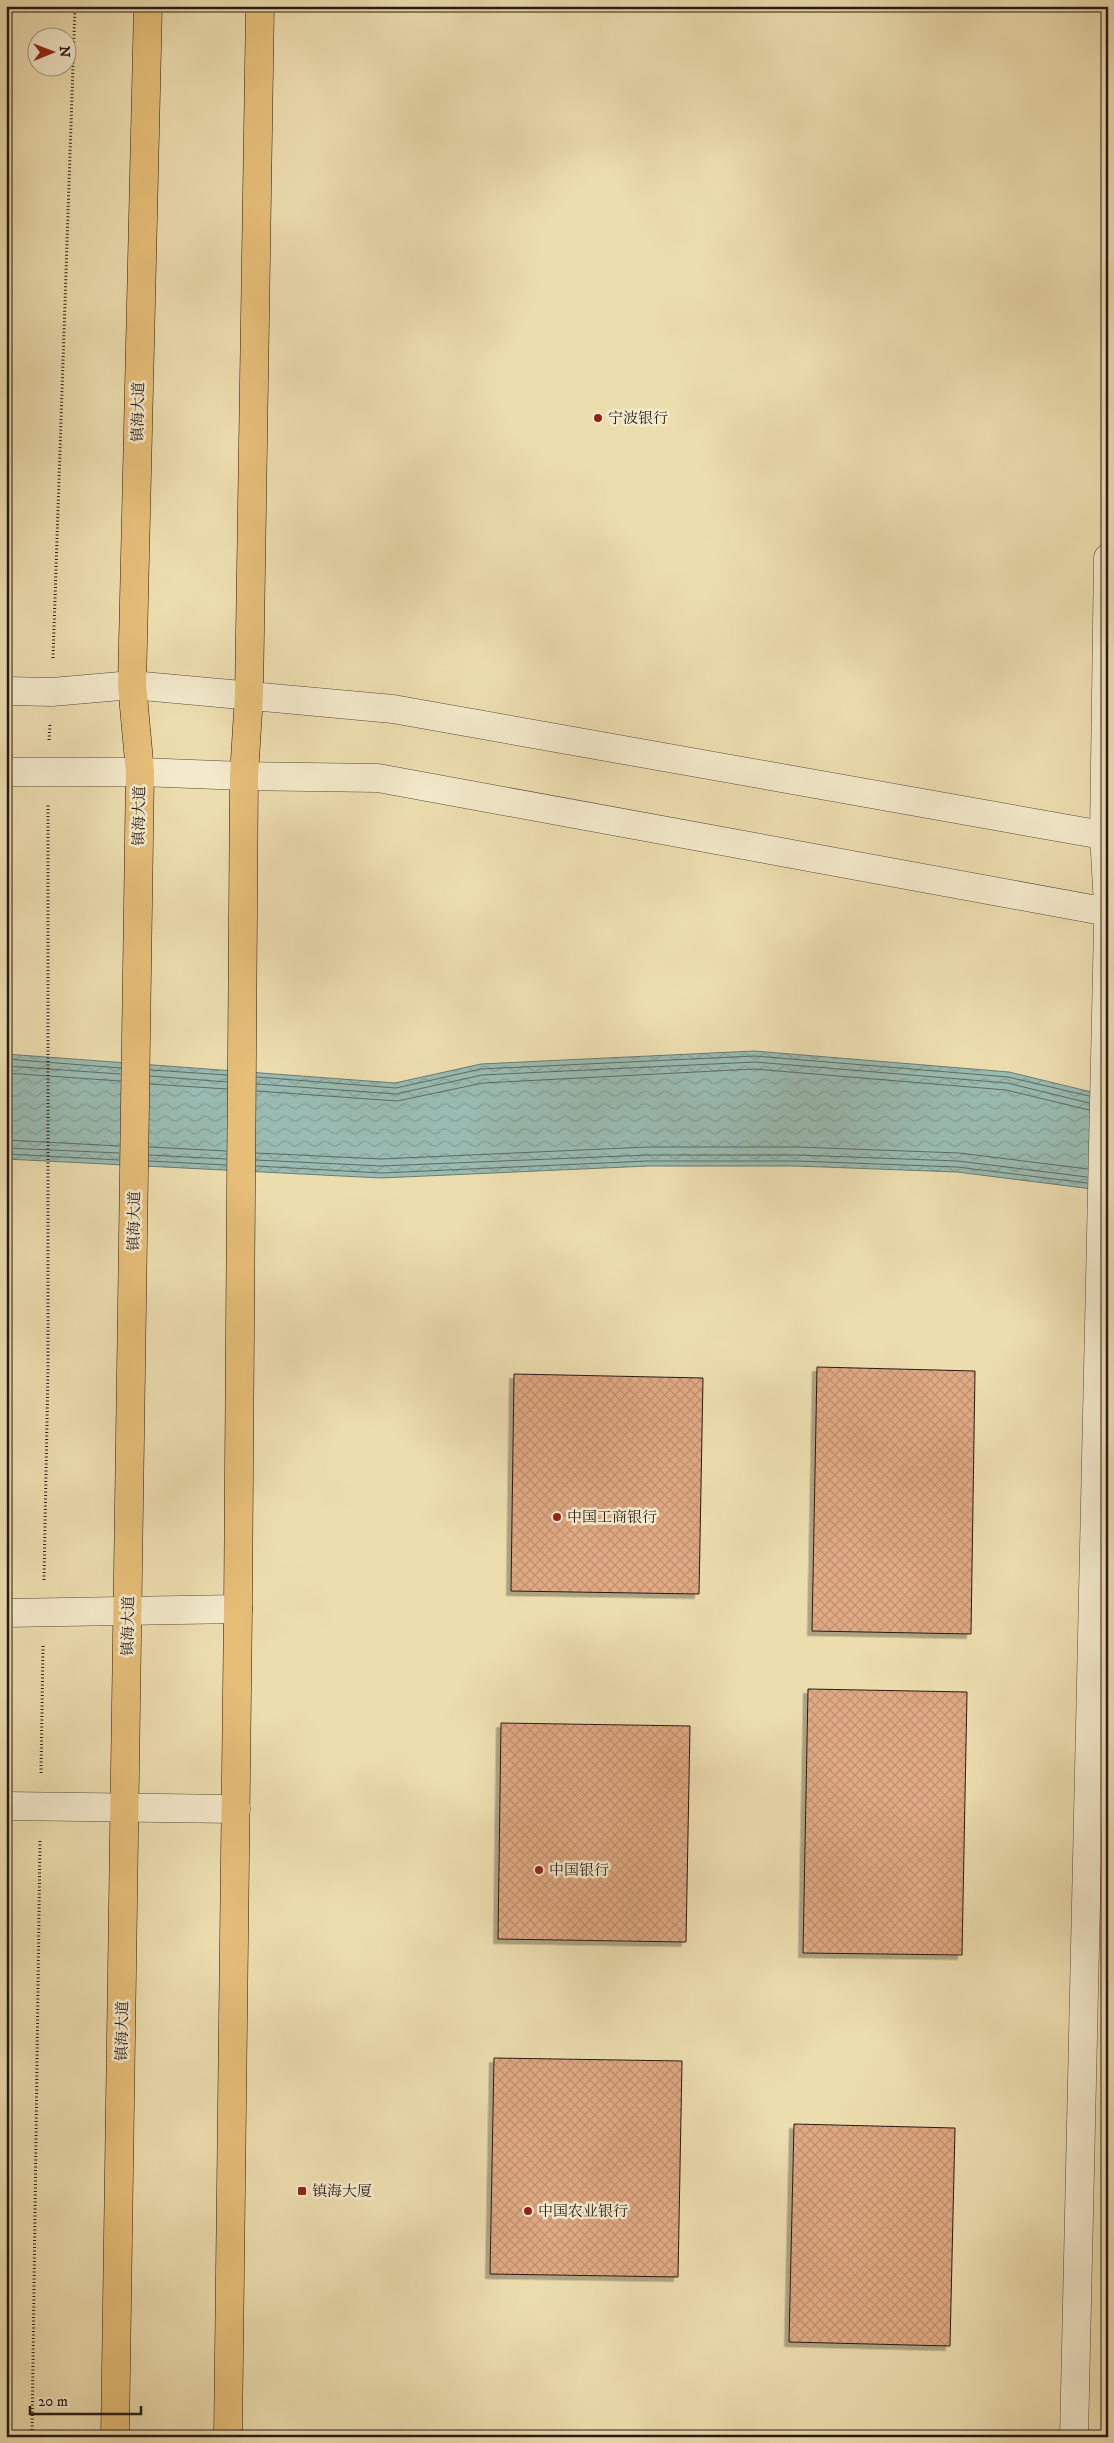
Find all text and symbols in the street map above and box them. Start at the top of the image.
north arrow [28,28,78,78]
text: N [55,46,73,58]
street label: 镇海大道 [128,382,149,442]
place label: 宁波银行 [608,409,668,428]
marker: 宁波银行 [592,412,604,424]
street label: 镇海大道 [129,786,150,846]
street label: 镇海大道 [124,1191,145,1251]
place label: 中国工商银行 [567,1508,657,1527]
marker: 中国工商银行 [551,1511,563,1523]
street label: 镇海大道 [118,1596,139,1656]
place label: 中国银行 [549,1861,609,1880]
marker: 中国银行 [533,1864,545,1876]
street label: 镇海大道 [112,2001,133,2061]
place label: 镇海大厦 [312,2182,372,2201]
marker: 镇海大厦 [296,2185,308,2197]
place label: 中国农业银行 [538,2202,628,2221]
marker: 中国农业银行 [522,2205,534,2217]
scale bar [30,2383,141,2415]
text: 20 m [38,2392,68,2411]

